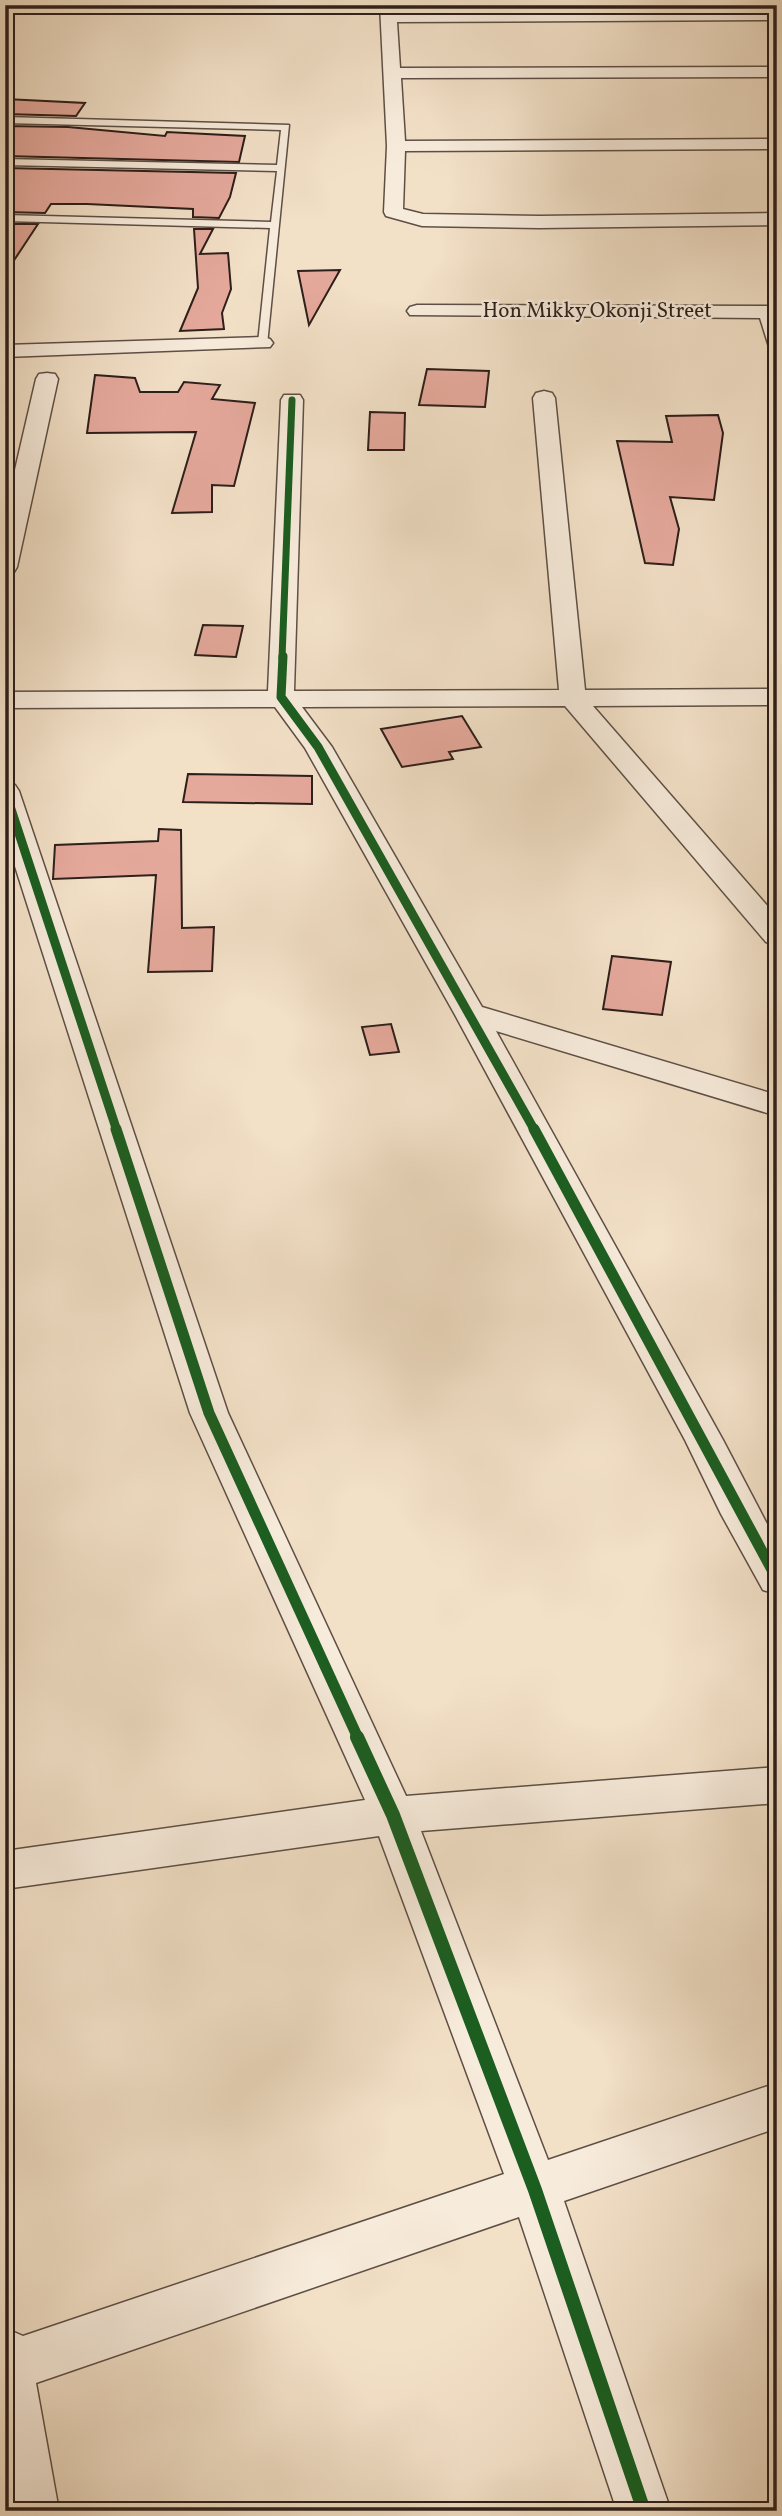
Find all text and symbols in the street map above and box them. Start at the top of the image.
street label: Hon Mikky Okonji Street [482,297,712,326]

